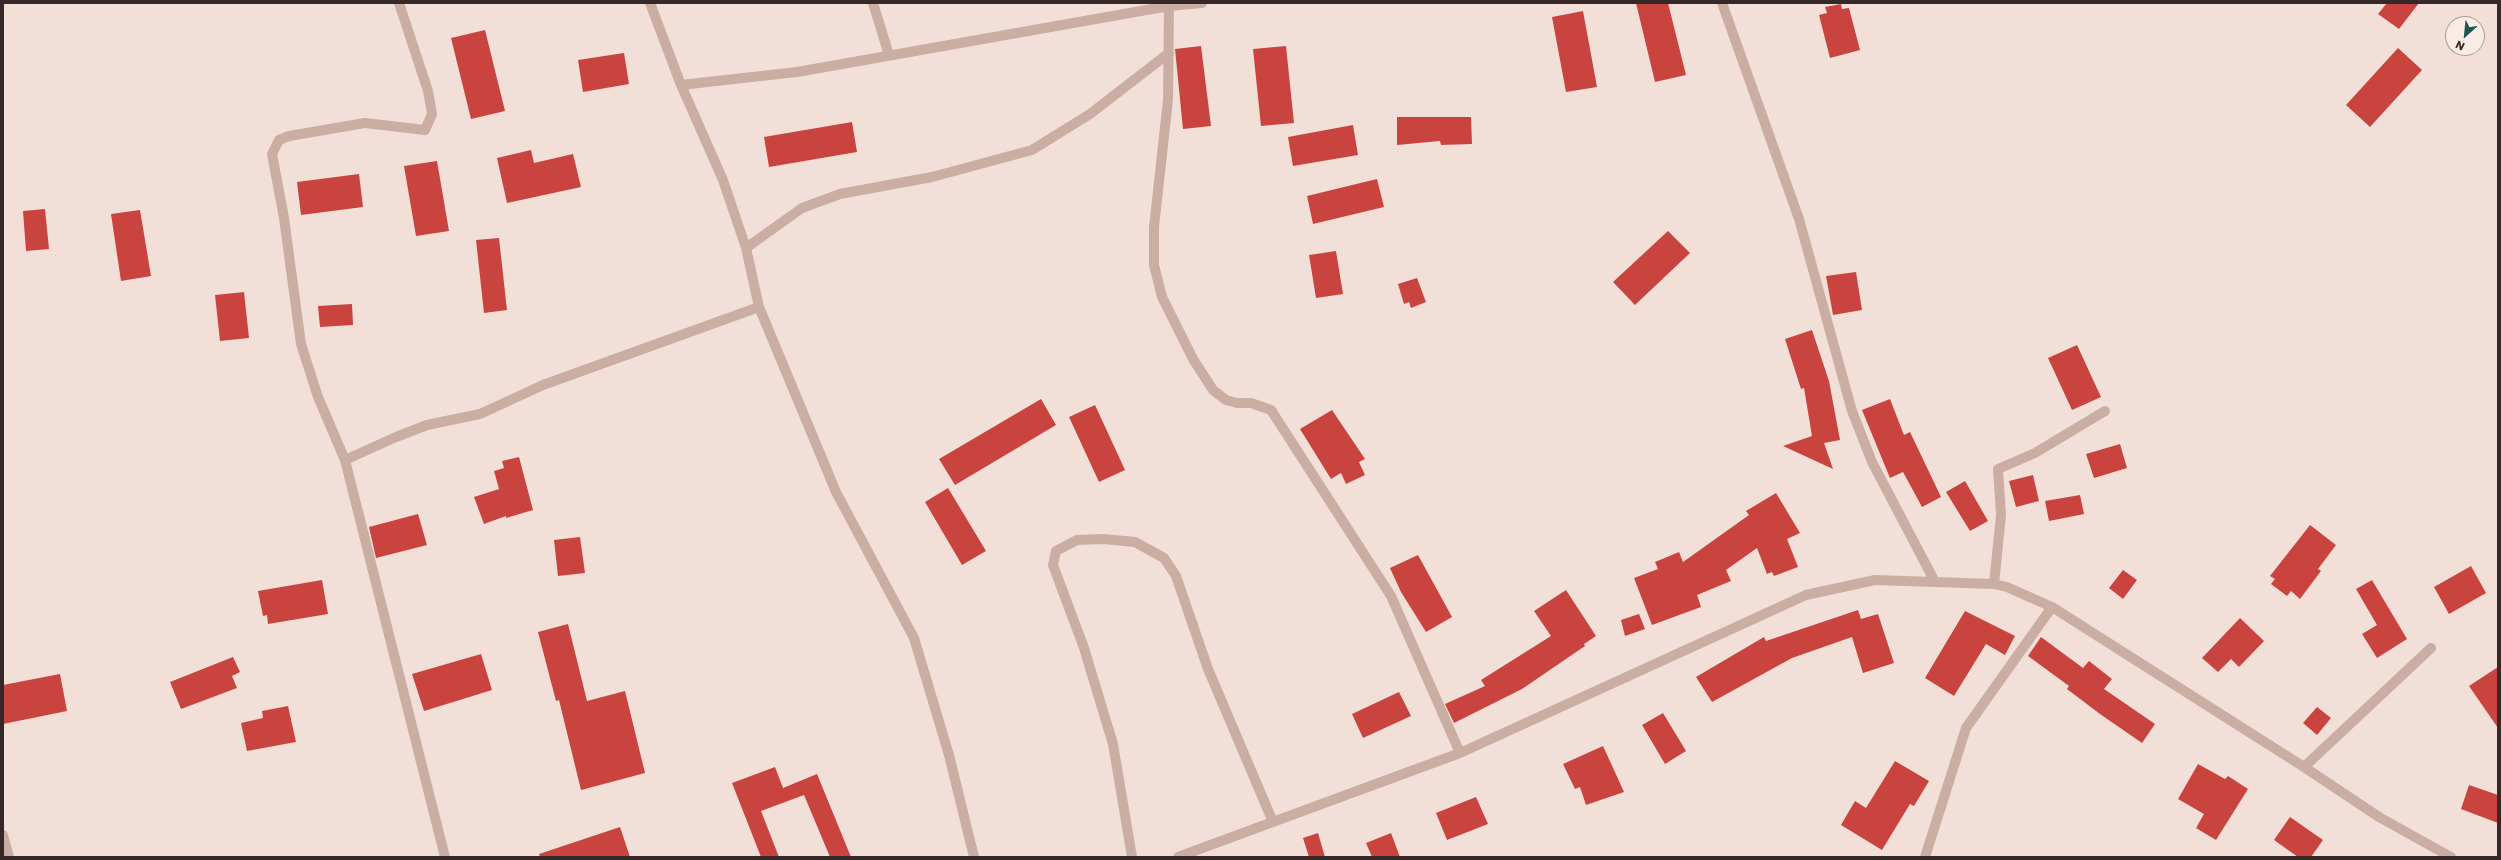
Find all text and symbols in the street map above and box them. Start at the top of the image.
north arrow [2445,16,2485,56]
text: N [2453,37,2467,55]

